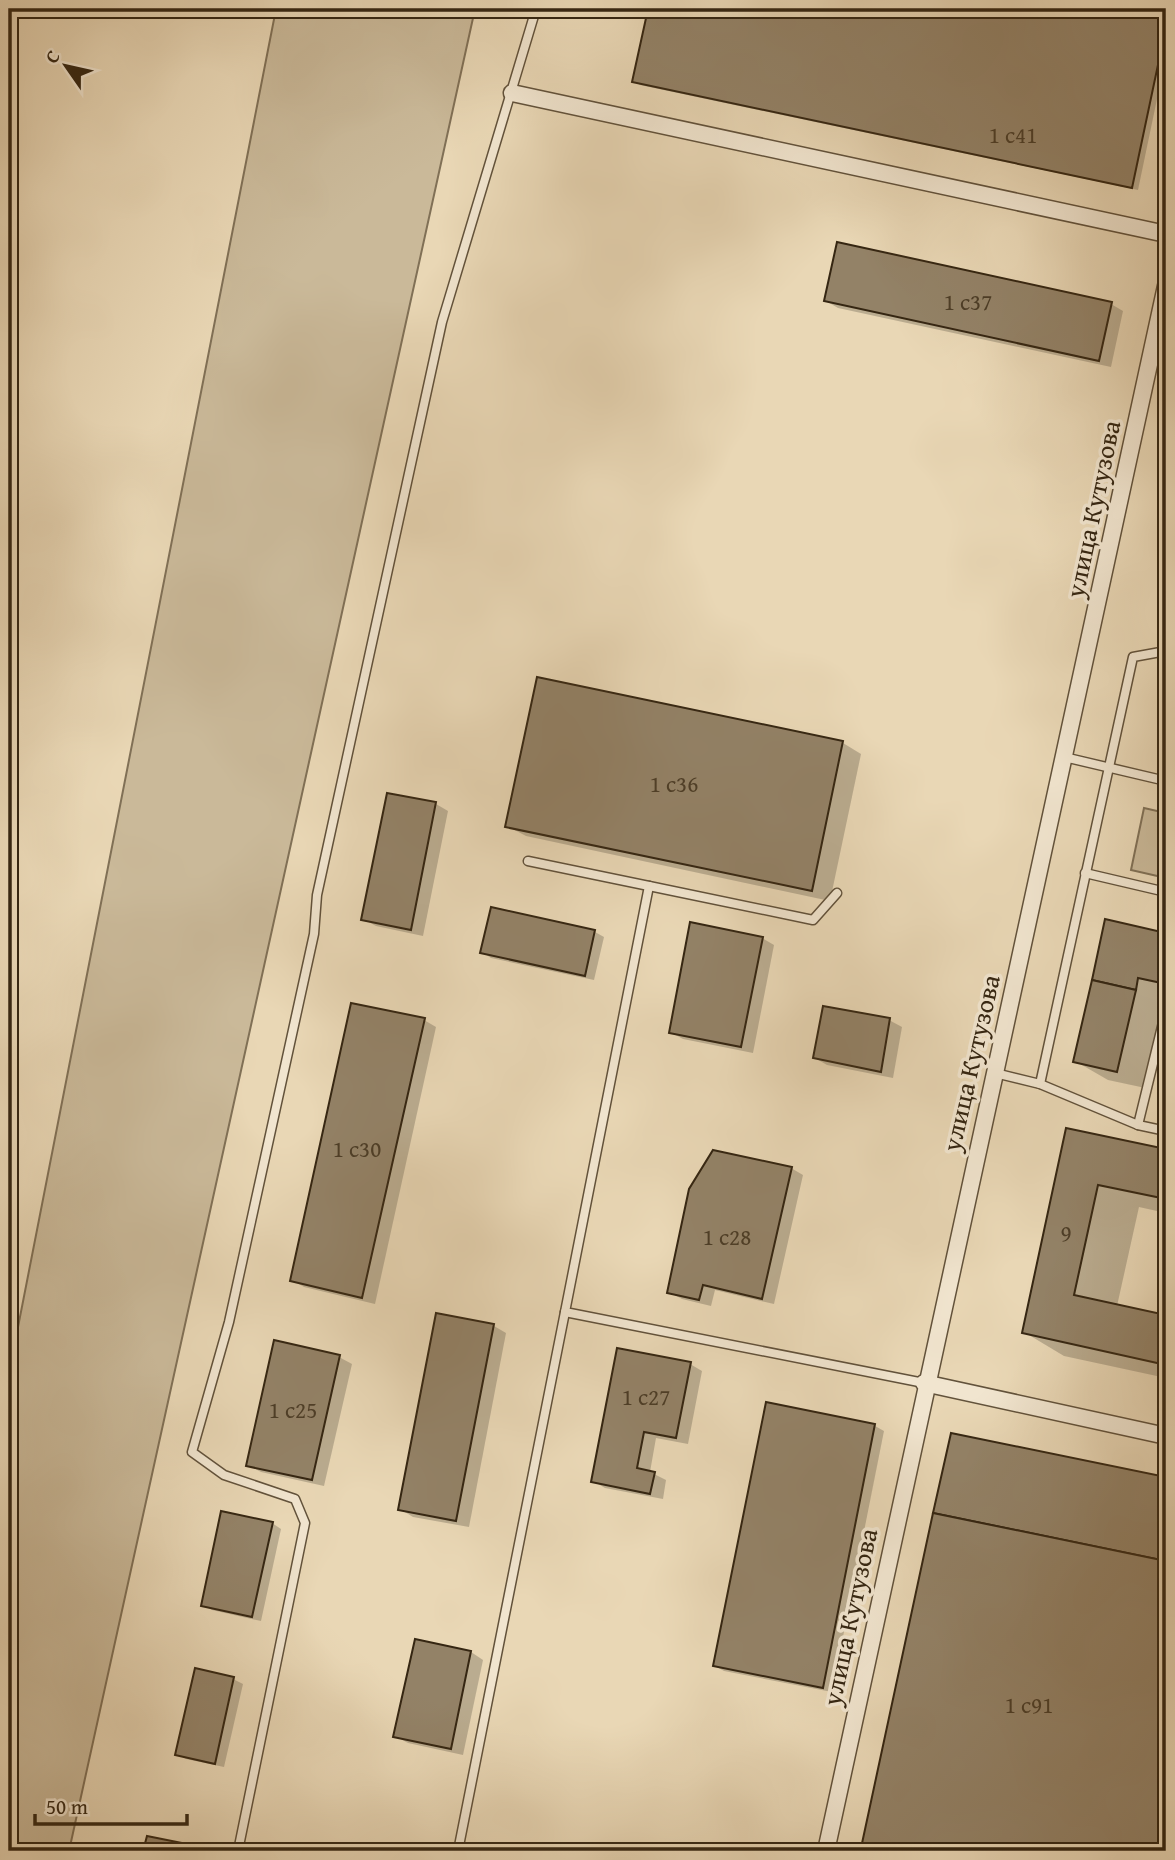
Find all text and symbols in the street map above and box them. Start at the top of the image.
north arrow [32,32,102,102]
text: С [37,44,67,69]
house number: 1 с41 [989,118,1037,151]
house number: 1 с37 [944,285,992,318]
street label: улица Кутузова [1054,416,1130,602]
house number: 1 с36 [650,767,698,800]
street label: улица Кутузова [931,970,1010,1156]
house number: 1 с30 [333,1132,381,1165]
house number: 9 [1060,1216,1072,1249]
house number: 1 с28 [703,1220,751,1253]
house number: 1 с27 [622,1380,670,1413]
house number: 1 с25 [269,1393,317,1426]
street label: улица Кутузова [811,1524,887,1710]
house number: 1 с91 [1005,1688,1053,1721]
scale bar [35,1783,187,1827]
text: 50 m [46,1791,88,1822]

